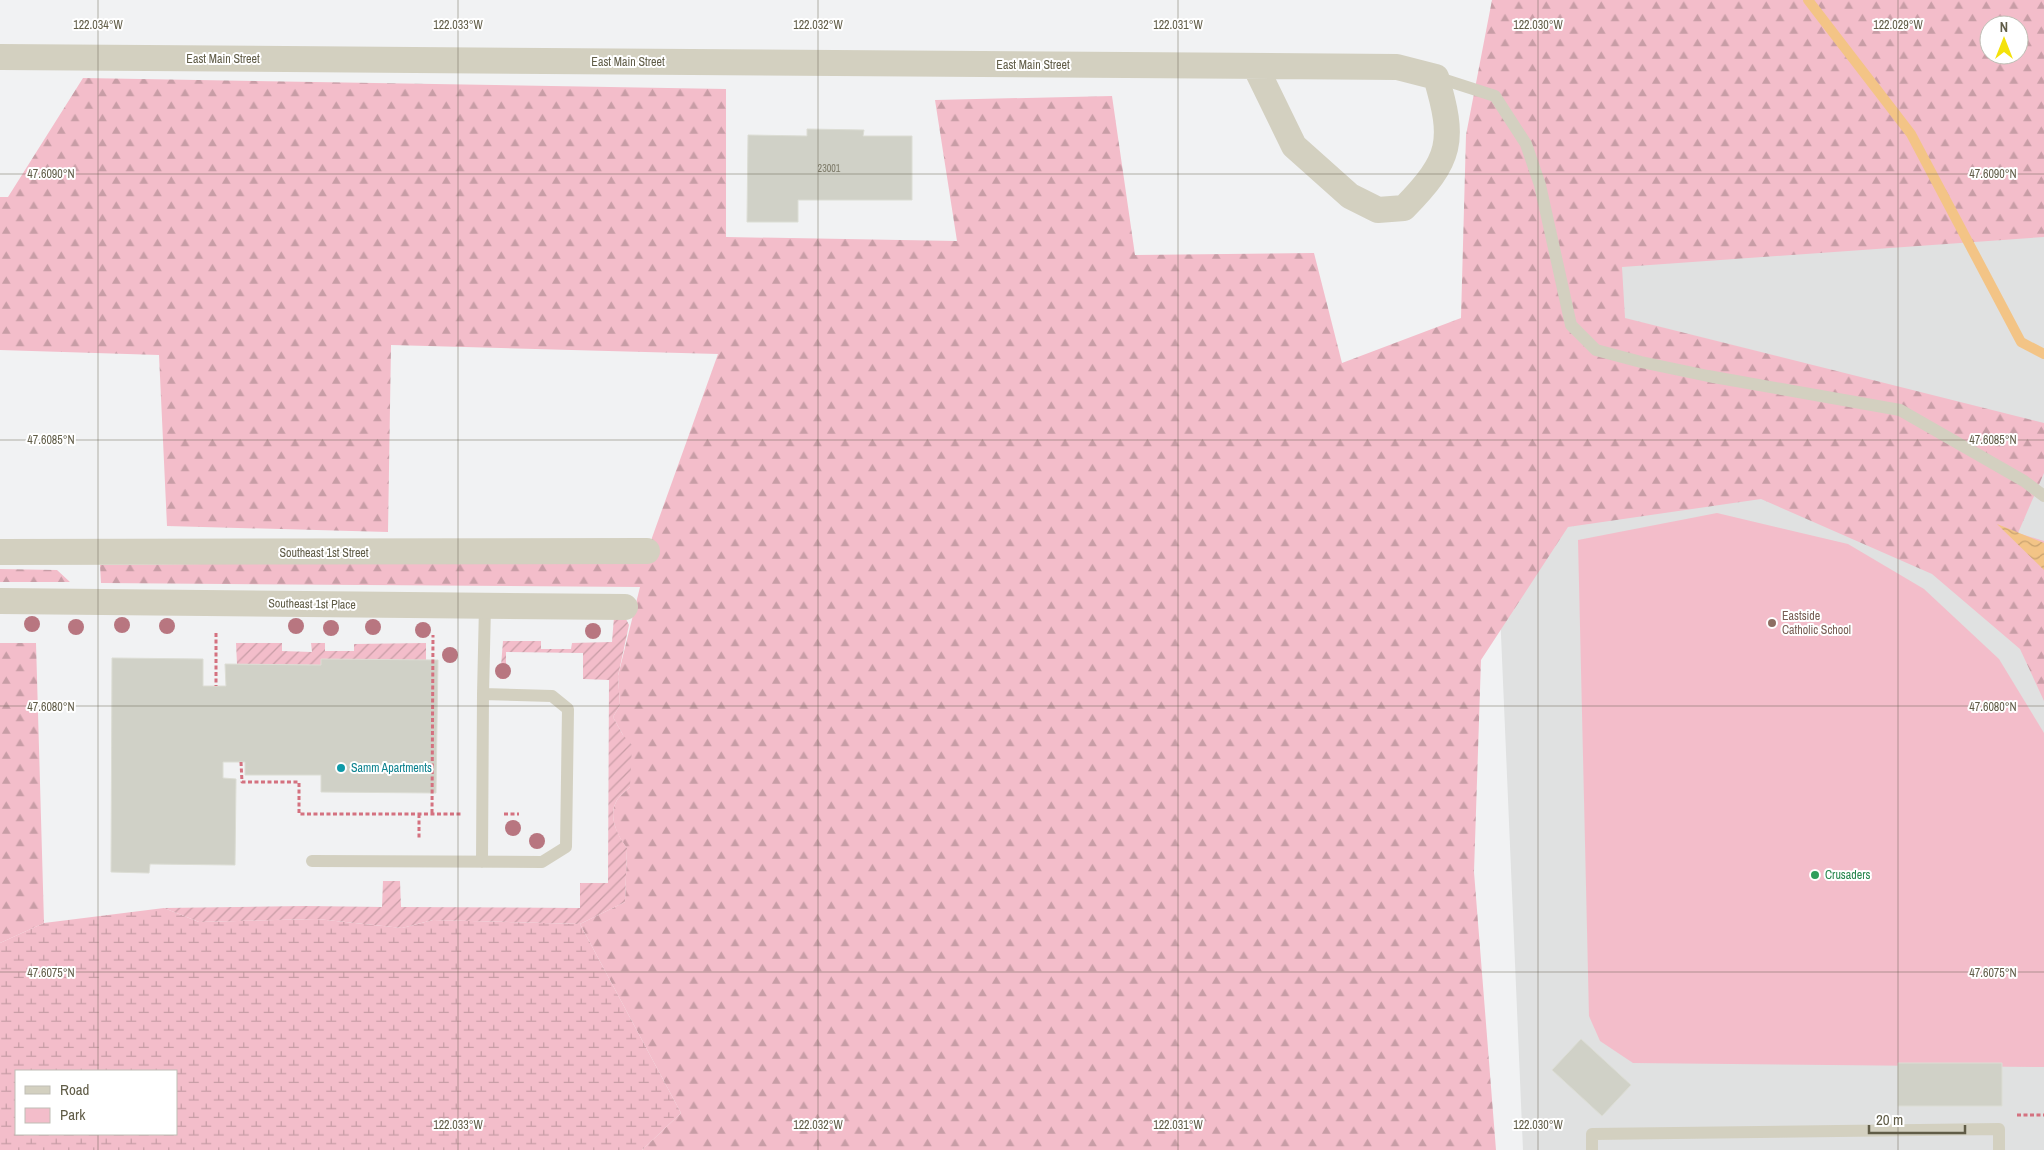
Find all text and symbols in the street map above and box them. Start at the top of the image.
north arrow [1979,15,2029,65]
text: 122.034°W [73,17,124,33]
text: 122.033°W [433,17,484,33]
text: 122.032°W [793,17,844,33]
text: 122.031°W [1153,17,1204,33]
text: 122.030°W [1513,17,1564,33]
text: 122.029°W [1873,17,1924,33]
text: N [2000,18,2008,36]
street label: East Main Street [186,51,260,67]
street label: East Main Street [591,54,665,70]
street label: East Main Street [996,57,1070,73]
house number: 23001 [818,162,841,175]
text: 47.6090°N [27,166,75,182]
text: 47.6090°N [1969,166,2017,182]
text: 47.6085°N [27,432,75,448]
text: 47.6085°N [1969,432,2017,448]
street label: Southeast 1st Street [279,545,369,561]
street label: Southeast 1st Place [268,595,356,613]
place label: Eastside Catholic School [1782,608,1851,638]
marker: Eastside Catholic School [1766,617,1778,629]
text: 47.6080°N [27,699,75,715]
text: 47.6080°N [1969,699,2017,715]
place label: Samm Apartments [351,760,432,776]
marker: Samm Apartments [335,762,347,774]
place label: Crusaders [1825,867,1870,883]
marker: Crusaders [1809,869,1821,881]
text: 47.6075°N [27,965,75,981]
text: 47.6075°N [1969,965,2017,981]
legend [15,1070,178,1135]
text: Road [60,1079,89,1100]
scale bar [1869,1102,1965,1134]
text: Park [60,1104,86,1125]
text: 20 m [1876,1109,1903,1130]
text: 122.033°W [433,1117,484,1133]
text: 122.032°W [793,1117,844,1133]
text: 122.031°W [1153,1117,1204,1133]
text: 122.030°W [1513,1117,1564,1133]

